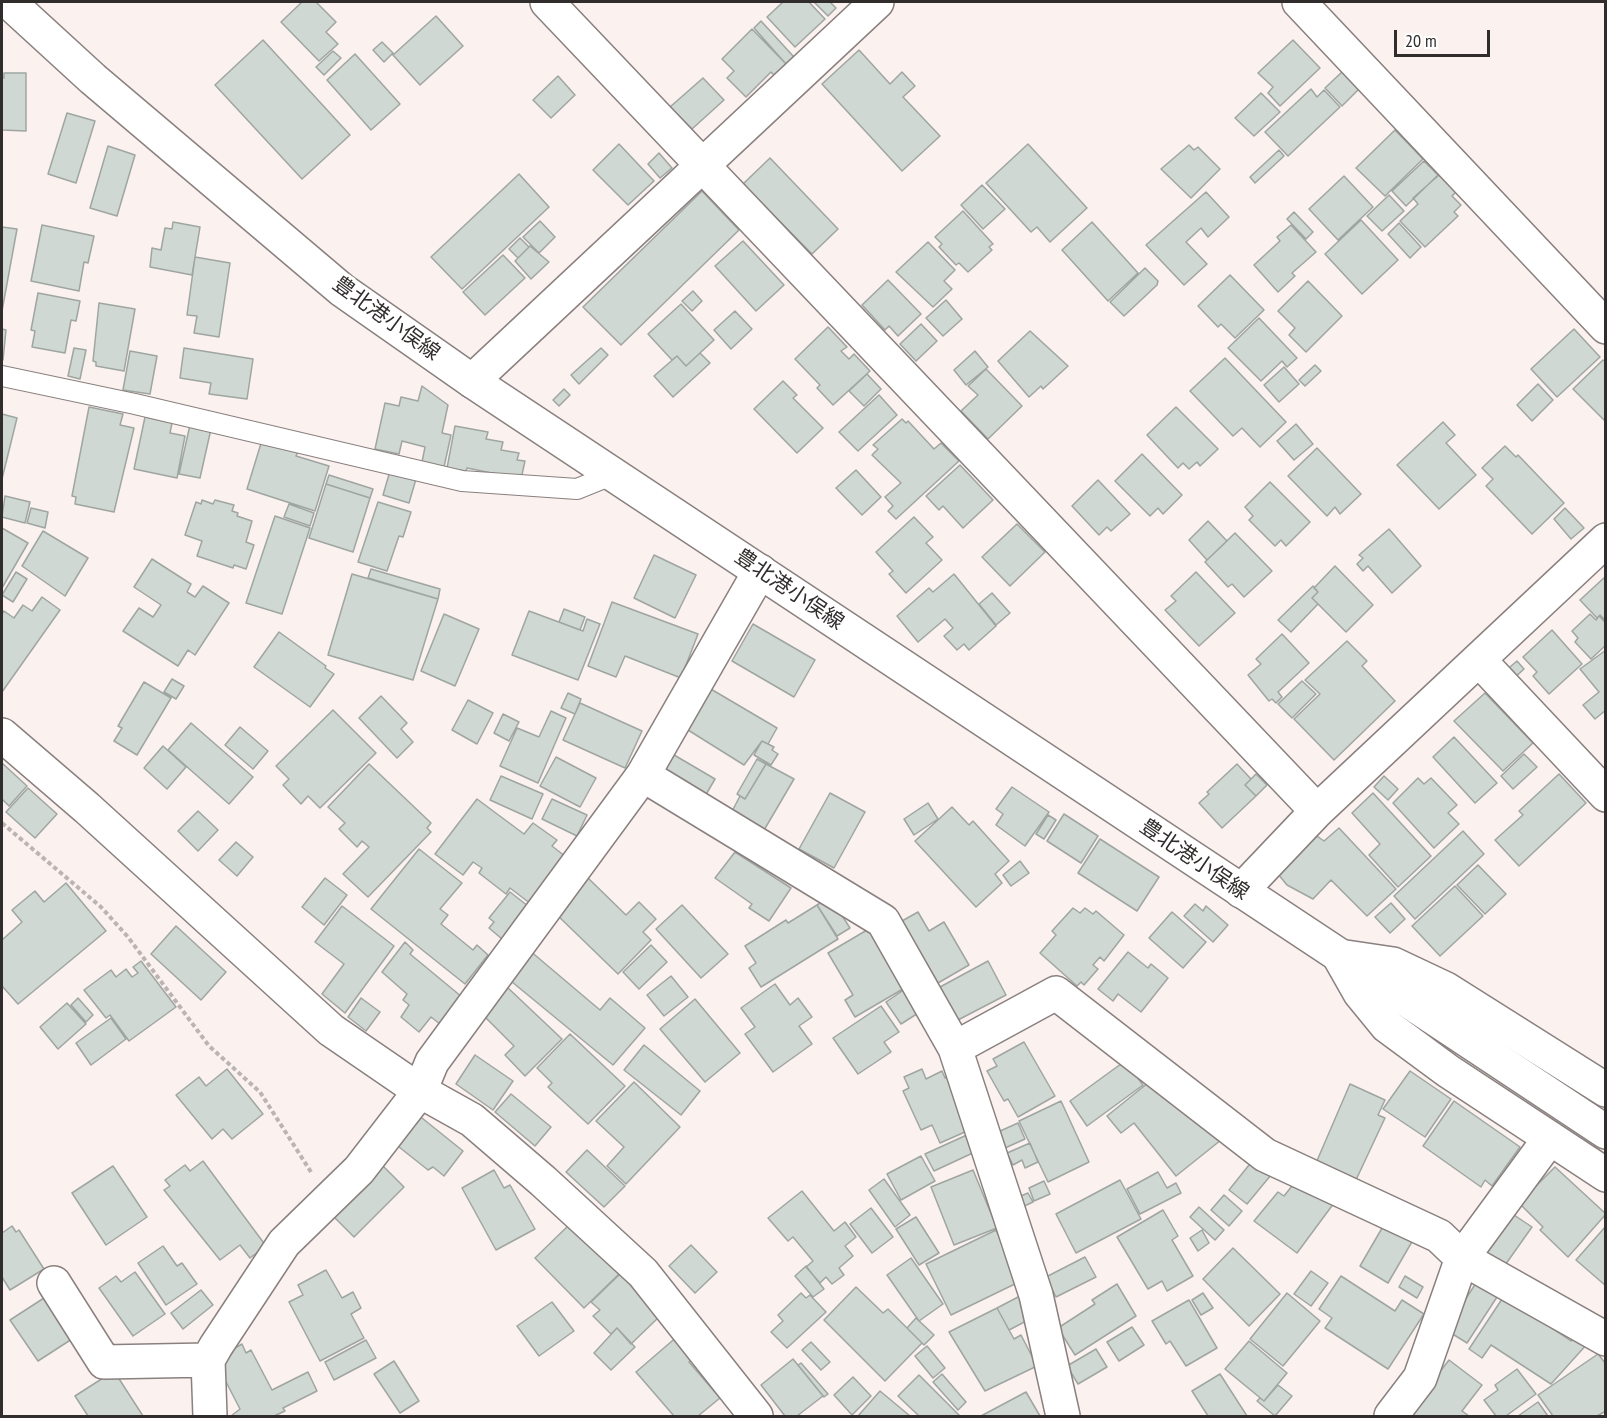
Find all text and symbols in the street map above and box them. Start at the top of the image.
scale bar [1397,18,1493,56]
text: 20 m [1405,29,1437,52]
street label: 豊北港小俣線 [328,272,444,366]
street label: 豊北港小俣線 [730,544,848,636]
street label: 豊北港小俣線 [1135,814,1253,906]

